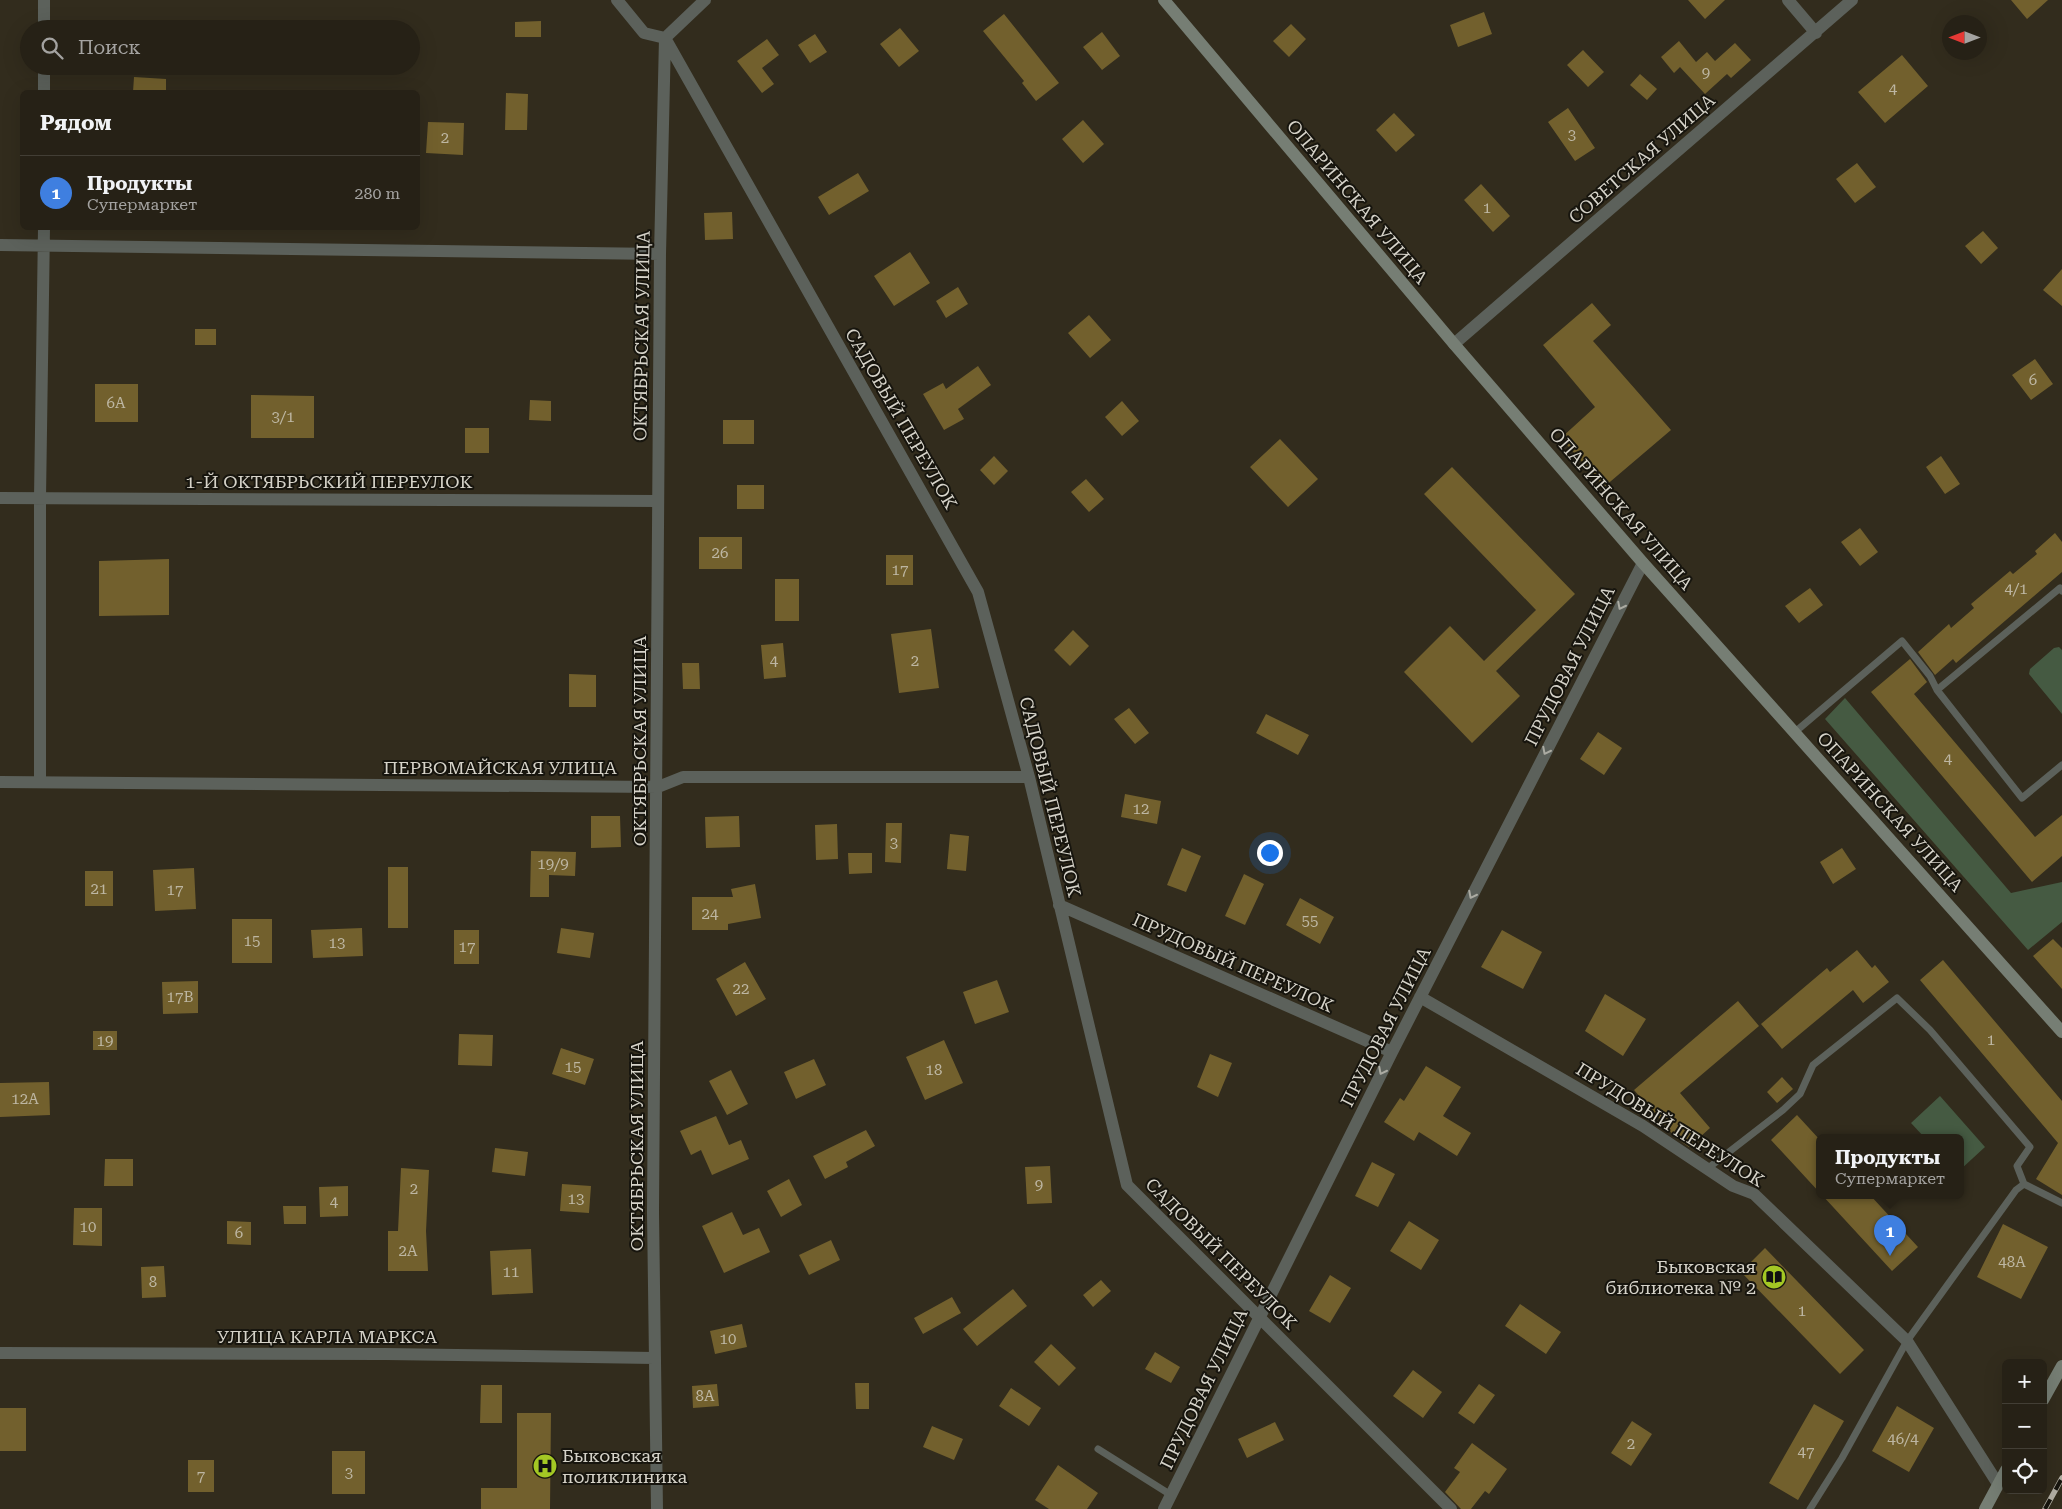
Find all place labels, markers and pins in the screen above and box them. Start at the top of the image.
pin: 1 [1874,1215,1906,1256]
place label: Быковская библиотека № 2 [1606,1256,1756,1298]
library icon: Быковская библиотека № 2 [1761,1264,1787,1290]
place label: Быковская поликлиника [562,1445,688,1487]
hospital icon: Быковская поликлиника [532,1453,558,1479]

